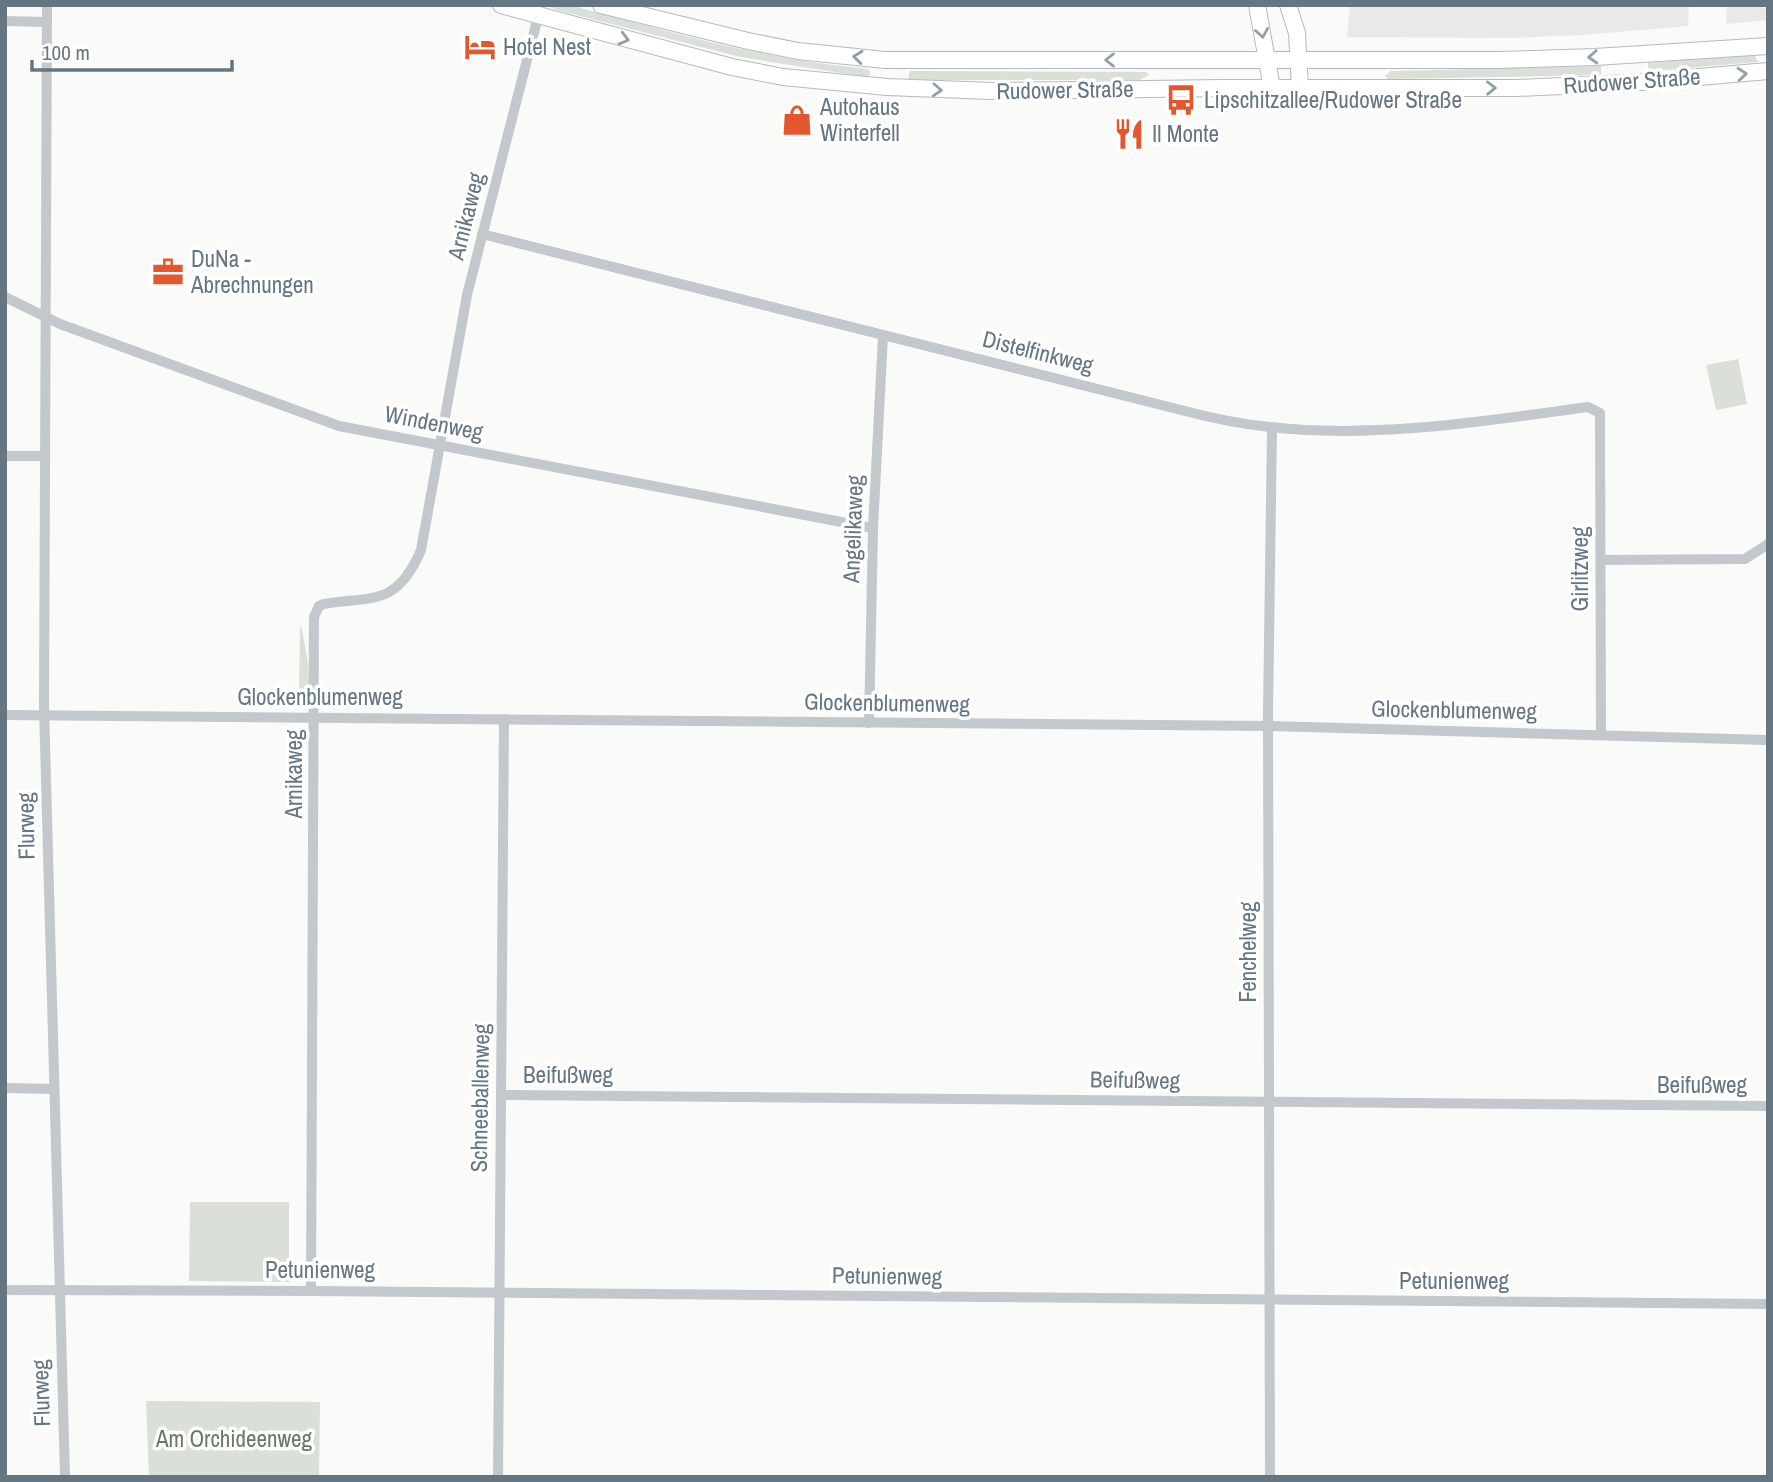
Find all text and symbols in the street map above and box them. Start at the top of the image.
one-way arrow [1254,27,1269,39]
scale bar [32,28,231,72]
hotel icon: Hotel Nest [463,30,497,64]
place label: Hotel Nest [503,31,591,62]
one-way arrow [618,31,630,45]
text: 100 m [42,38,90,67]
one-way arrow [1587,49,1598,64]
one-way arrow [852,50,864,65]
one-way arrow [1104,52,1115,68]
street label: Rudower Straße [1562,60,1702,101]
one-way arrow [1737,66,1748,81]
street label: Rudower Straße [996,73,1134,106]
one-way arrow [1486,80,1497,96]
one-way arrow [931,82,942,97]
bus stop icon: Lipschitzallee/Rudower Straße [1164,83,1198,117]
place label: Lipschitzallee/Rudower Straße [1204,84,1462,115]
place label: Autohaus Winterfell [819,91,900,148]
shop icon: Autohaus Winterfell [780,103,814,137]
restaurant icon: Il Monte [1112,117,1146,151]
place label: Il Monte [1152,118,1219,149]
street label: Arnikaweg [439,168,491,264]
place label: DuNa - Abrechnungen [190,243,314,300]
office icon: DuNa - Abrechnungen [151,255,185,289]
street label: Distelfinkweg [979,323,1097,380]
street label: Windenweg [382,398,486,447]
street label: Angelikaweg [835,474,870,584]
street label: Girlitzweg [1564,526,1595,611]
street label: Glockenblumenweg [237,681,403,712]
street label: Glockenblumenweg [804,686,971,719]
street label: Glockenblumenweg [1371,693,1538,726]
street label: Arnikaweg [278,729,309,820]
street label: Flurweg [9,792,42,860]
street label: Fenchelweg [1232,901,1263,1002]
street label: Schneeballenweg [463,1023,496,1173]
street label: Beifußweg [523,1059,614,1090]
street label: Beifußweg [1090,1063,1181,1096]
street label: Beifußweg [1657,1069,1748,1100]
street label: Petunienweg [265,1254,376,1285]
street label: Petunienweg [832,1259,943,1292]
street label: Petunienweg [1399,1265,1510,1296]
street label: Flurweg [24,1358,57,1427]
park label: Am Orchideenweg [155,1423,313,1454]

